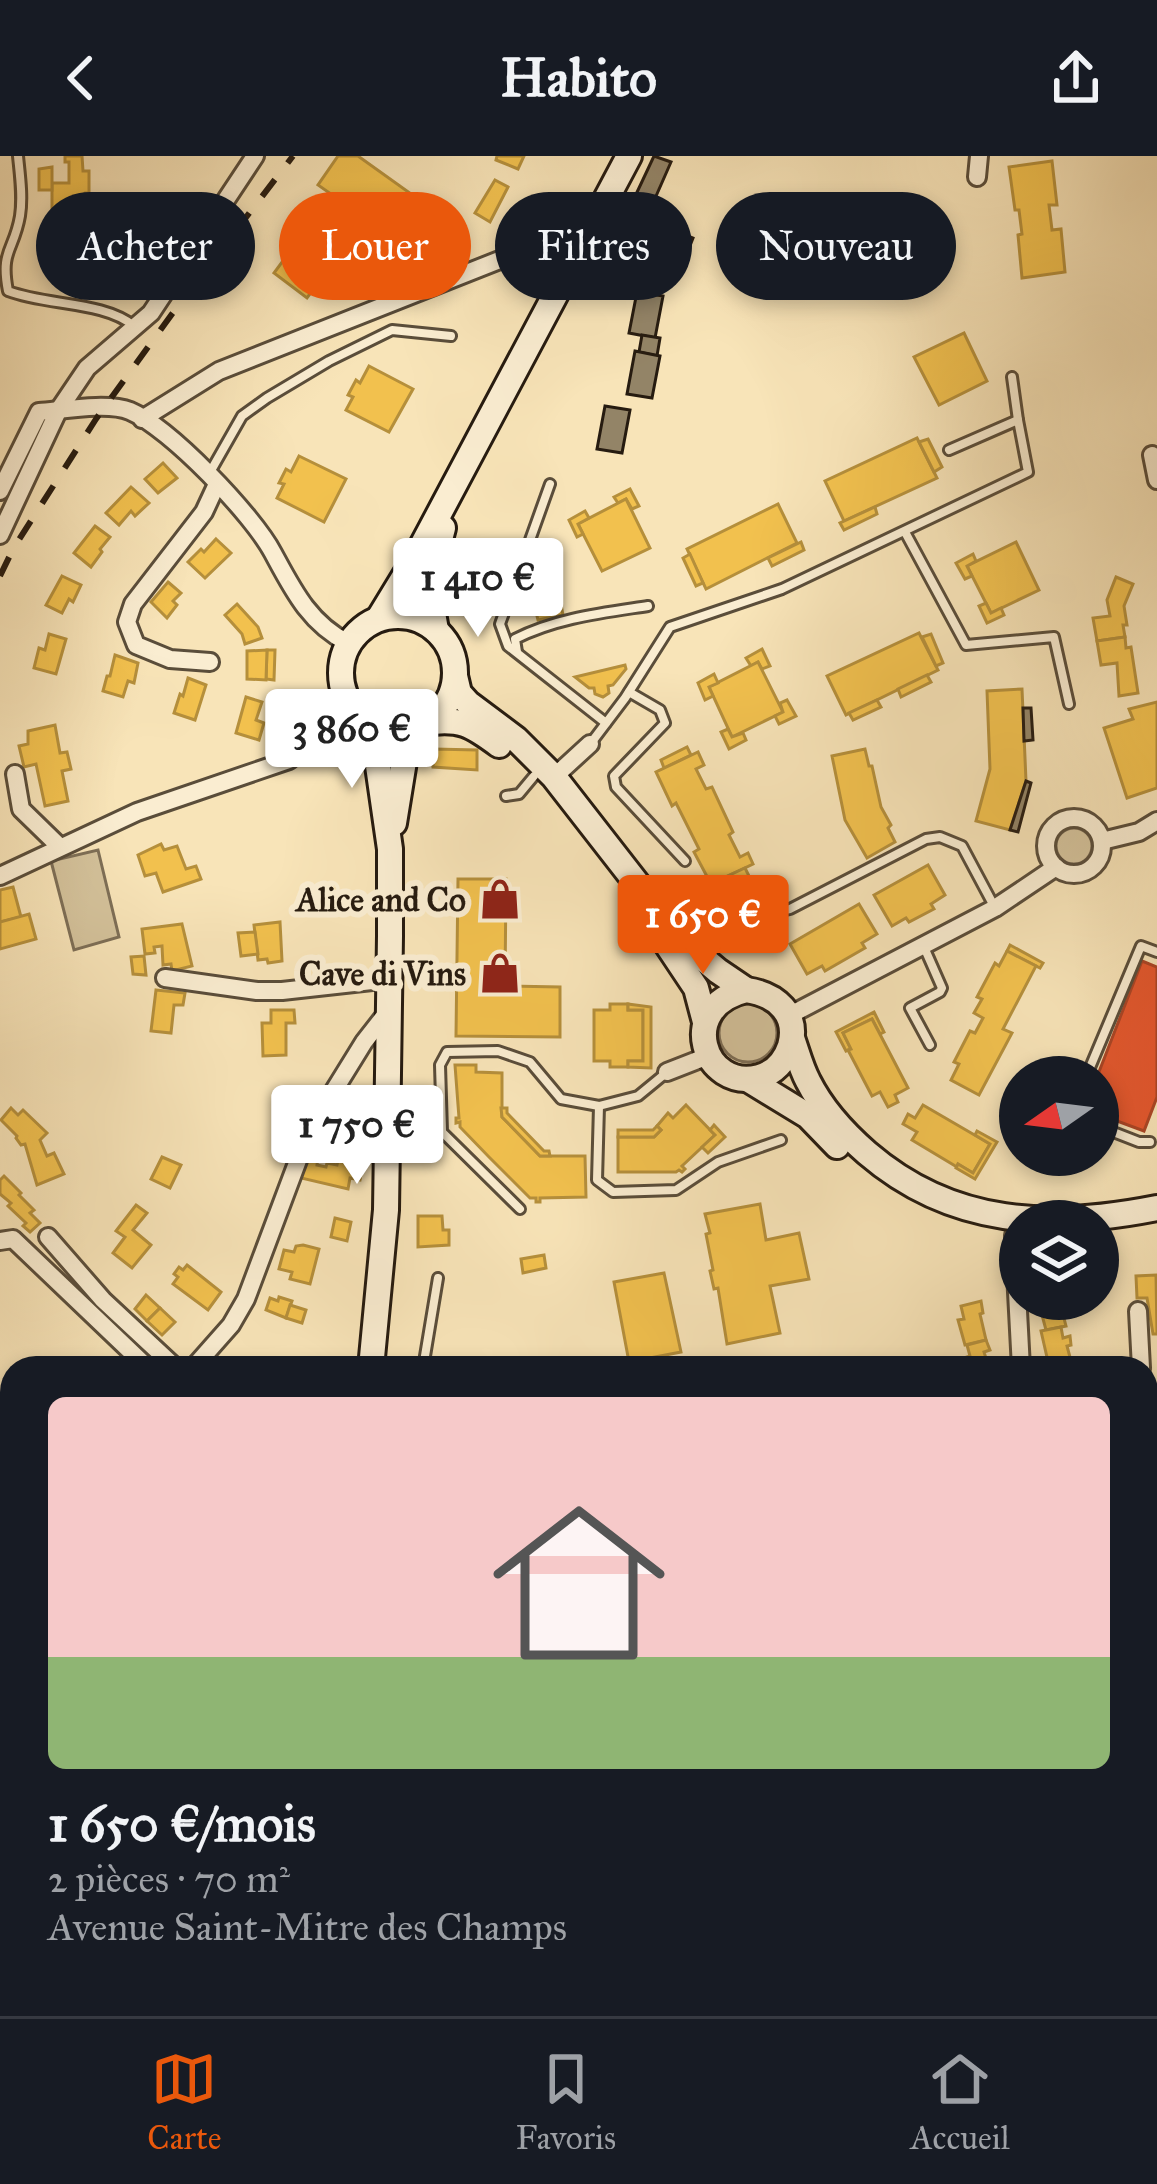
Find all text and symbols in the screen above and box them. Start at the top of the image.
icon: back [48,45,114,111]
text: Habito [500,45,657,111]
icon: share [1043,45,1109,111]
chip: Acheter [36,192,255,300]
chip: Louer [279,192,471,300]
chip: Filtres [495,192,692,300]
chip: Nouveau [716,192,956,300]
pin: 1 410 € [367,538,589,640]
text: 1 410 € [420,553,536,601]
pin: 3 860 € [241,689,463,791]
text: 3 860 € [292,704,412,752]
pin: 1 650 € [592,875,814,977]
shop icon: Alice and Co [477,876,523,922]
place label: Alice and Co [294,880,466,920]
text: 1 650 € [645,890,761,938]
shop icon: Cave di Vins [477,950,523,996]
place label: Cave di Vins [299,954,466,994]
north arrow [999,1056,1119,1176]
map controls [999,1056,1119,1320]
pin: 1 750 € [246,1085,468,1187]
text: 1 750 € [298,1100,416,1148]
button: layers [999,1200,1119,1320]
icon: home [471,1475,687,1691]
text: 1 650 €/mois [48,1793,316,1855]
text: 2 pièces · 70 m² [48,1855,290,1903]
text: Avenue Saint-Mitre des Champs [48,1903,567,1951]
tab: Carte [147,2046,221,2158]
tab: Favoris [516,2046,616,2158]
tab: Accueil [911,2046,1010,2158]

